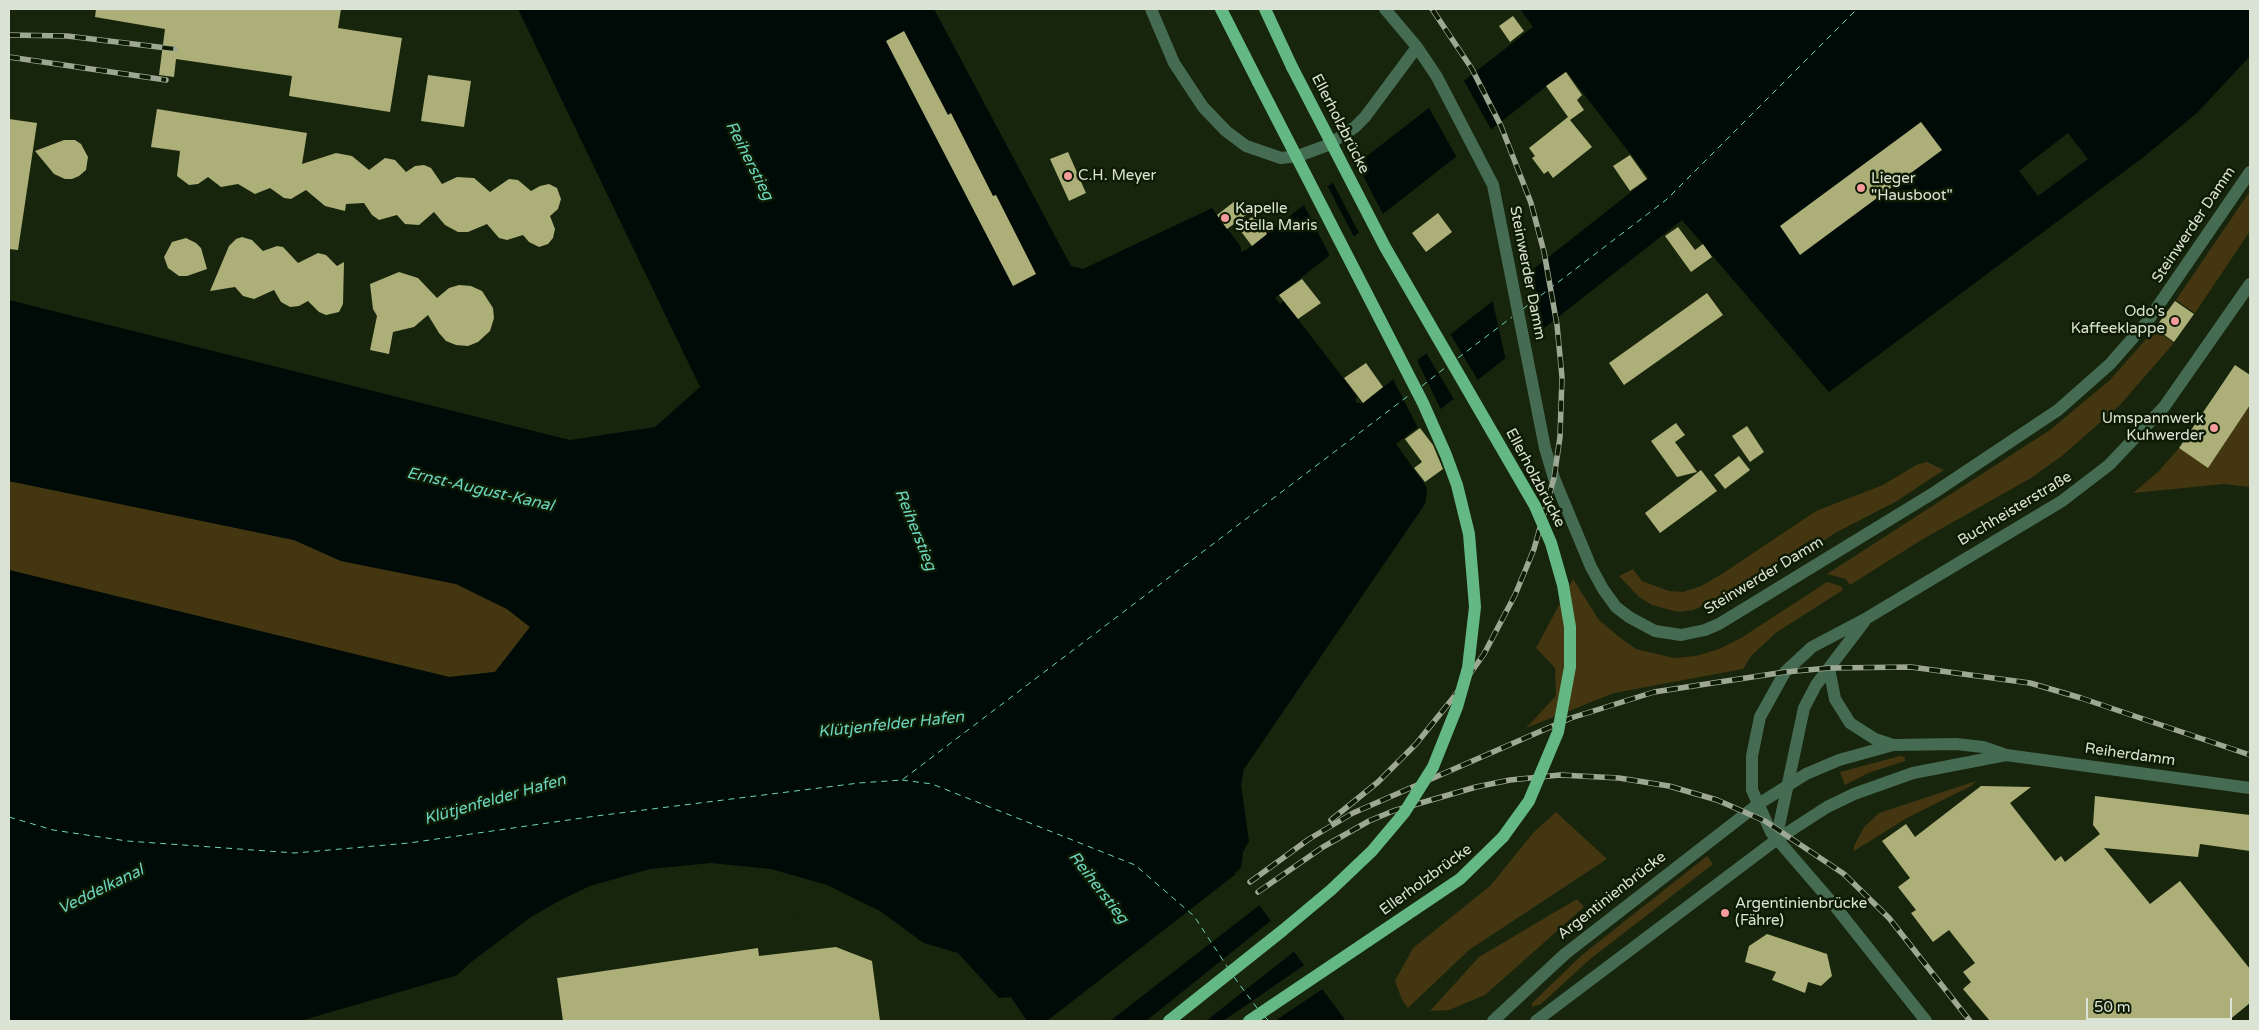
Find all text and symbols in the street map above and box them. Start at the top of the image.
street label: Ellerholzbrücke [1307,71,1373,177]
water label: Reiherstieg [721,118,777,204]
street label: Steinwerder Damm [2148,163,2240,287]
place label: C.H. Meyer [1078,167,1156,185]
marker: C.H. Meyer [1062,170,1074,182]
place label: Lieger "Hausboot" [1871,170,1953,205]
marker: Lieger "Hausboot" [1855,182,1867,194]
place label: Kapelle Stella Maris [1235,200,1317,235]
street label: Steinwerder Damm [1505,204,1549,342]
marker: Kapelle Stella Maris [1219,212,1231,224]
place label: Odo's Kaffeeklappe [2071,303,2165,338]
marker: Odo's Kaffeeklappe [2169,315,2181,327]
place label: Umspannwerk Kuhwerder [2102,410,2204,445]
marker: Umspannwerk Kuhwerder [2208,422,2220,434]
street label: Ellerholzbrücke [1501,425,1569,531]
water label: Ernst-August-Kanal [405,464,555,516]
street label: Buchheisterstraße [1955,468,2075,550]
water label: Reiherstieg [890,486,940,574]
street label: Steinwerder Damm [1701,533,1827,619]
water label: Klütjenfelder Hafen [817,708,965,742]
street label: Reiherdamm [2083,740,2177,770]
water label: Klütjenfelder Hafen [422,771,568,829]
street label: Ellerholzbrücke [1376,841,1476,919]
water label: Reiherstieg [1064,848,1132,928]
street label: Argentinienbrücke [1554,848,1670,944]
water label: Veddelkanal [55,861,147,919]
place label: Argentinienbrücke (Fähre) [1735,895,1867,930]
marker: Argentinienbrücke (Fähre) [1719,907,1731,919]
scale bar [2089,988,2235,1020]
text: 50 m [2094,998,2131,1016]

